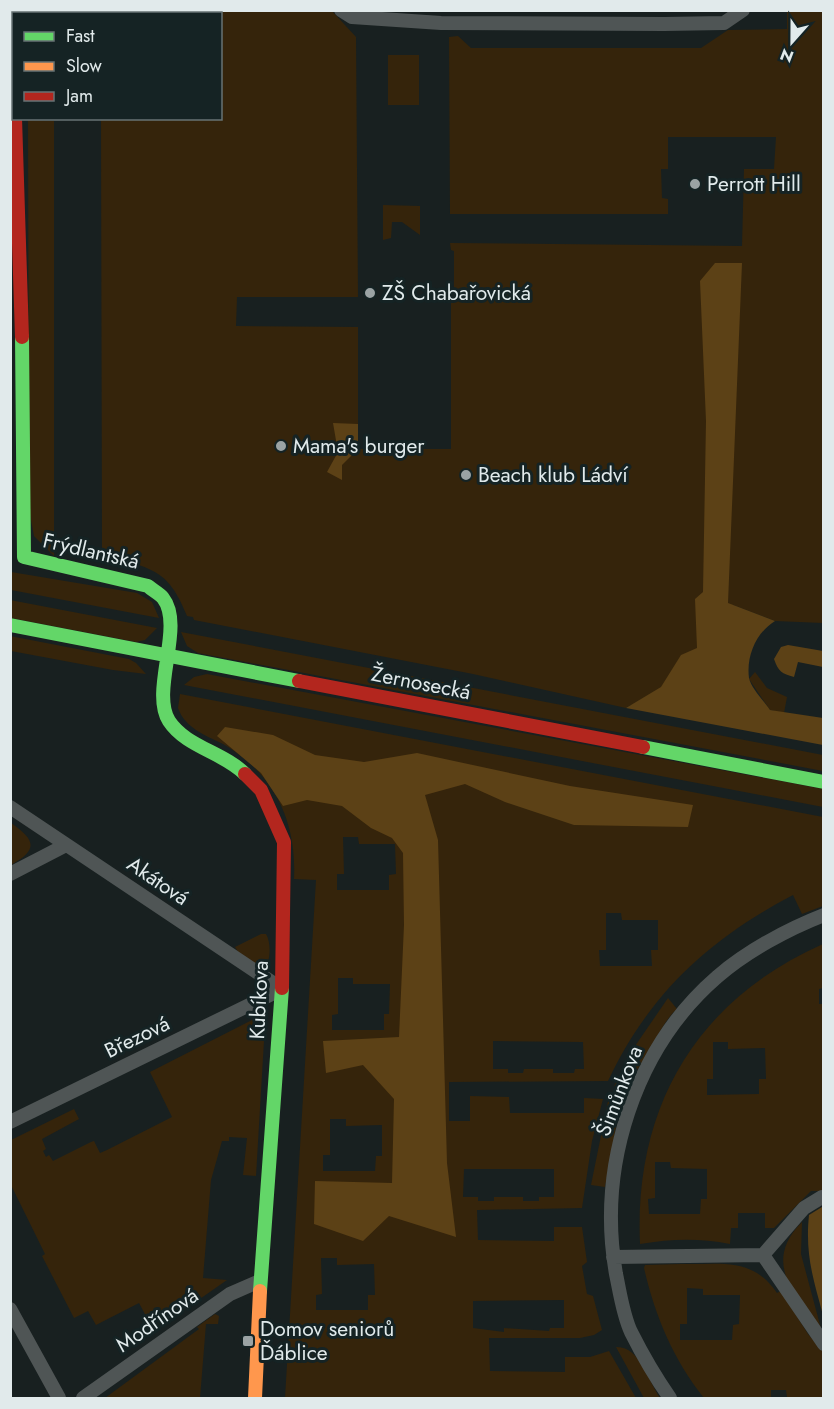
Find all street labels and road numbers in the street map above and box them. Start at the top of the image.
street label: Frýdlantská [40,525,142,577]
street label: Žernosecká [369,659,473,707]
street label: Akátová [121,849,195,913]
street label: Kubíkova [242,960,276,1040]
street label: Březová [99,1008,175,1066]
street label: Šimůnkova [588,1041,650,1141]
street label: Modřínová [110,1281,204,1359]

